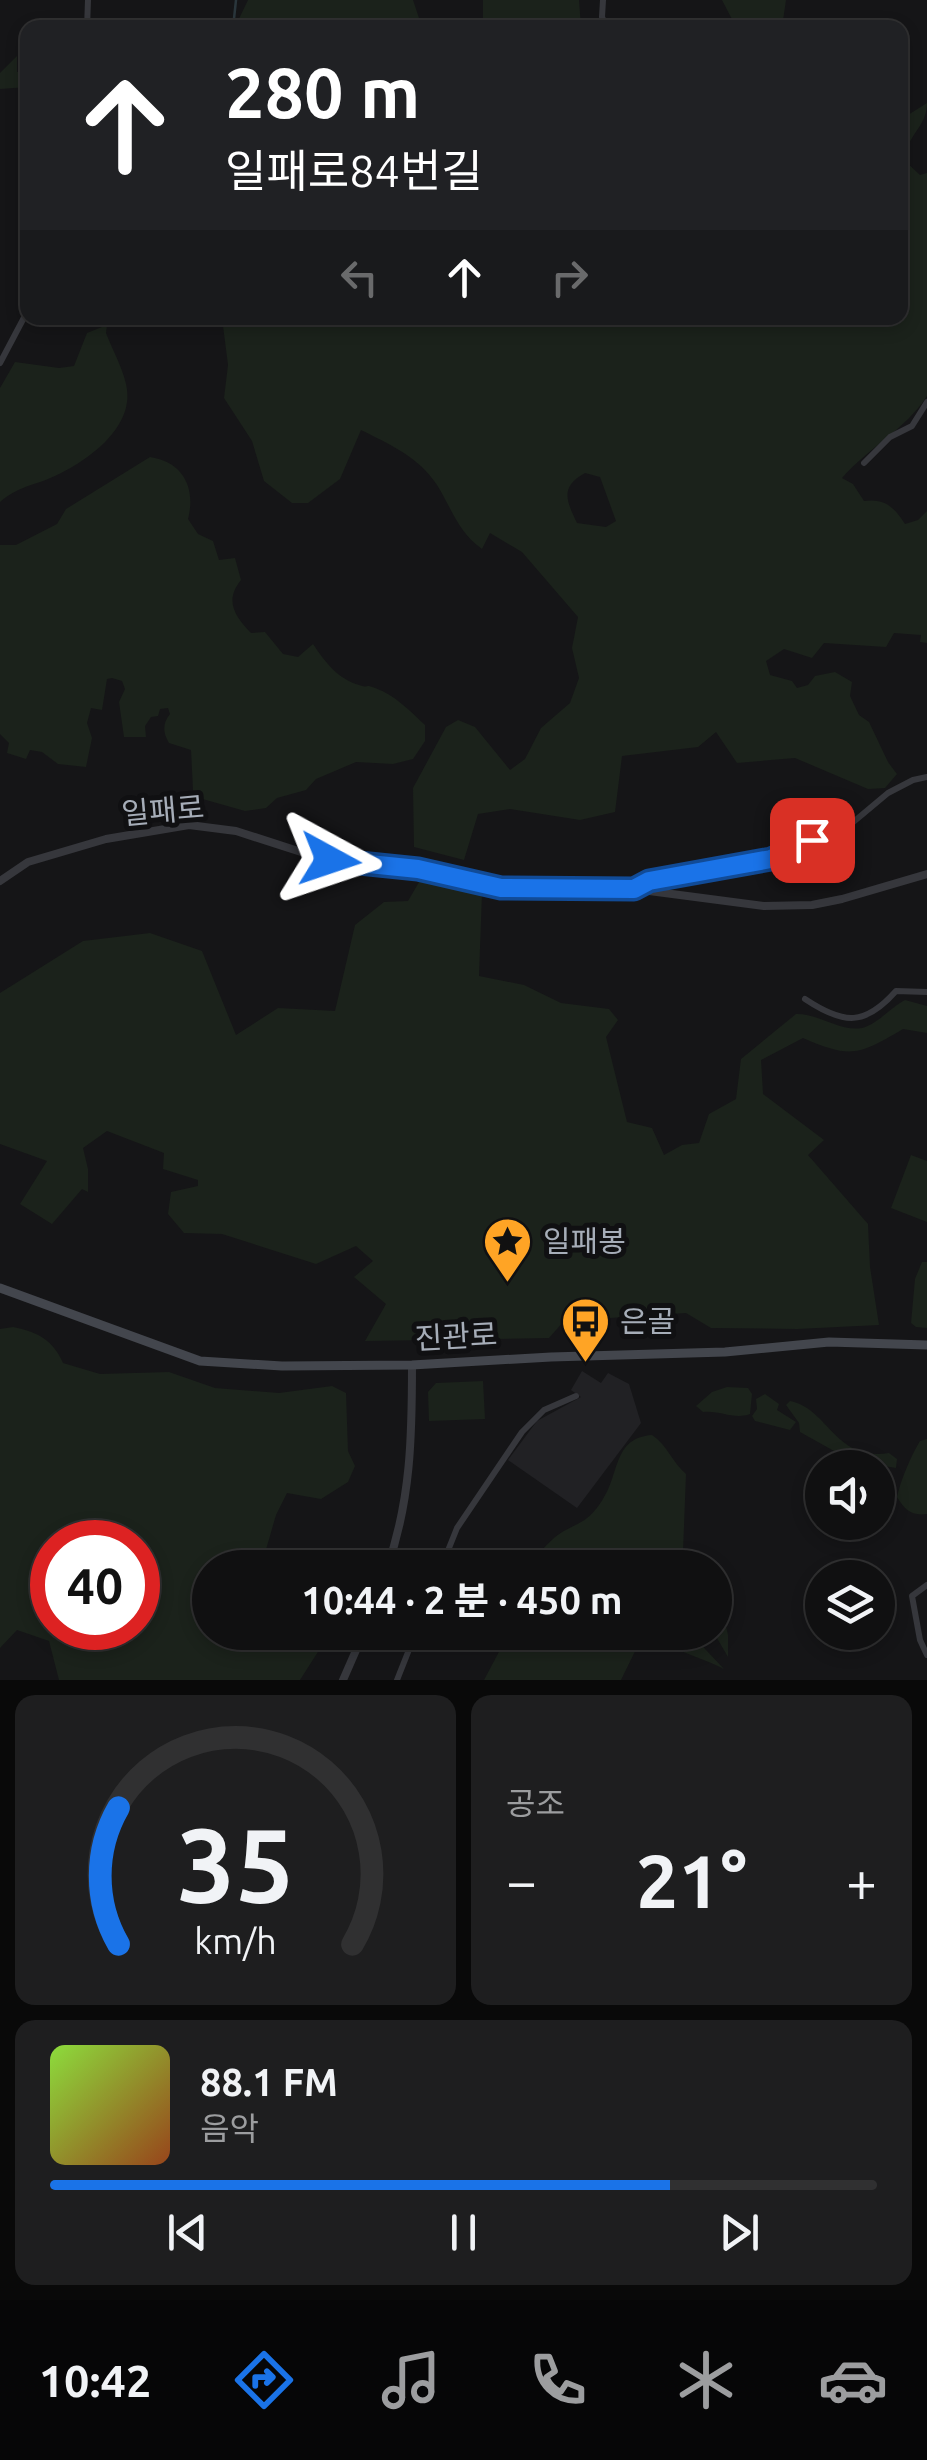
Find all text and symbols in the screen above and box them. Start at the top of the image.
text: 280 m [225,53,420,131]
icon: ahead [60,60,190,190]
text: 일패로84번길 [225,145,483,196]
icon: left [332,250,387,305]
icon: ahead [437,250,492,305]
icon: right [542,250,597,305]
street label: 일패로 [120,789,206,831]
pin [770,798,855,883]
position arrow [278,808,382,912]
icon: arrive [785,813,840,868]
place icon: 일패봉 [482,1216,534,1284]
place label: 일패봉 [543,1224,626,1258]
bus stop icon: 은골 [559,1296,611,1364]
place label: 은골 [620,1304,675,1338]
street label: 진관로 [414,1317,498,1355]
map controls [805,1450,895,1650]
button: sound [805,1450,895,1540]
speed limit sign: 40 [30,1520,160,1650]
button: layers [805,1560,895,1650]
text: 10:44 · 2 분 · 450 m [301,1579,623,1621]
text: 공조 [506,1785,565,1821]
text: 35 [177,1805,294,1922]
text: 21° [636,1838,747,1922]
text: − [506,1850,537,1911]
text: + [846,1850,877,1911]
text: km/h [194,1921,277,1961]
text: 88.1 FM [200,2061,338,2103]
text: 음악 [200,2110,259,2146]
icon: previous [160,2205,215,2260]
icon: pause [436,2205,491,2260]
icon: next [712,2205,767,2260]
icon: directions [229,2345,299,2415]
icon: music [376,2345,446,2415]
icon: phone [523,2345,593,2415]
icon: climate [671,2345,741,2415]
icon: car [818,2345,888,2415]
text: 10:42 [39,2355,151,2406]

